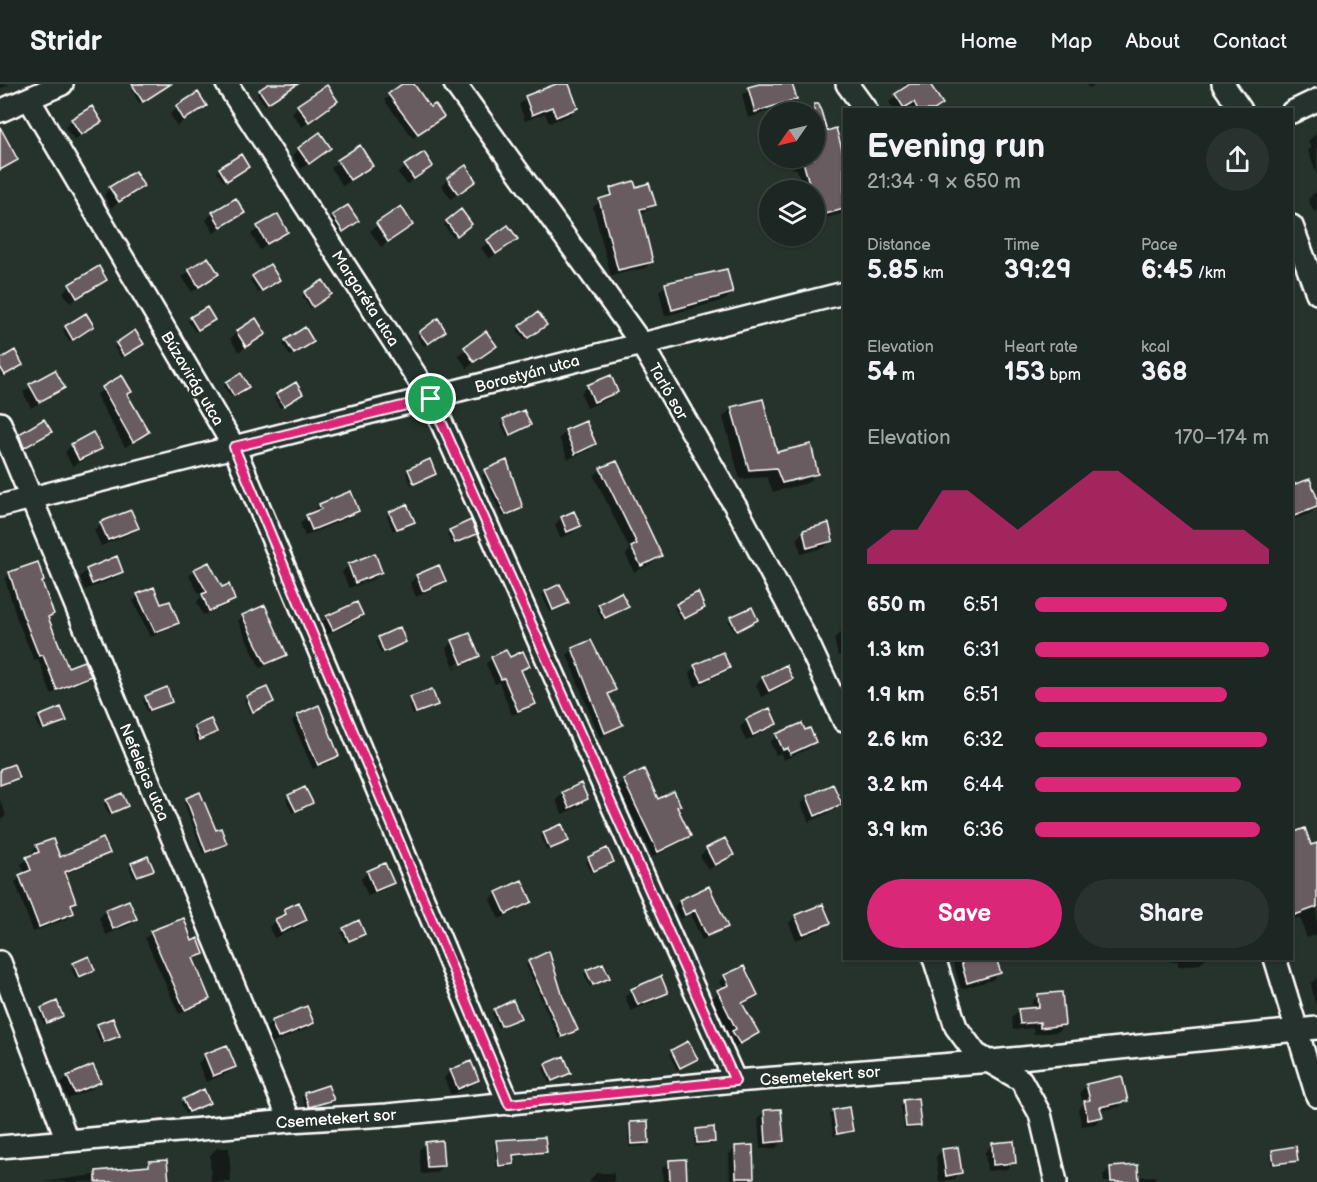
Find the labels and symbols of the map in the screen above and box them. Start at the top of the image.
north arrow [759,102,825,168]
street label: Margaréta utca [327,247,403,350]
street label: Búzavirág utca [156,328,227,429]
street label: Borostyán utca [473,351,582,398]
street label: Tarló sor [644,360,692,424]
pin [405,373,456,424]
street label: Nefelejcs utca [115,721,173,824]
street label: Csemetekert sor [759,1063,881,1090]
street label: Csemetekert sor [275,1106,397,1133]

